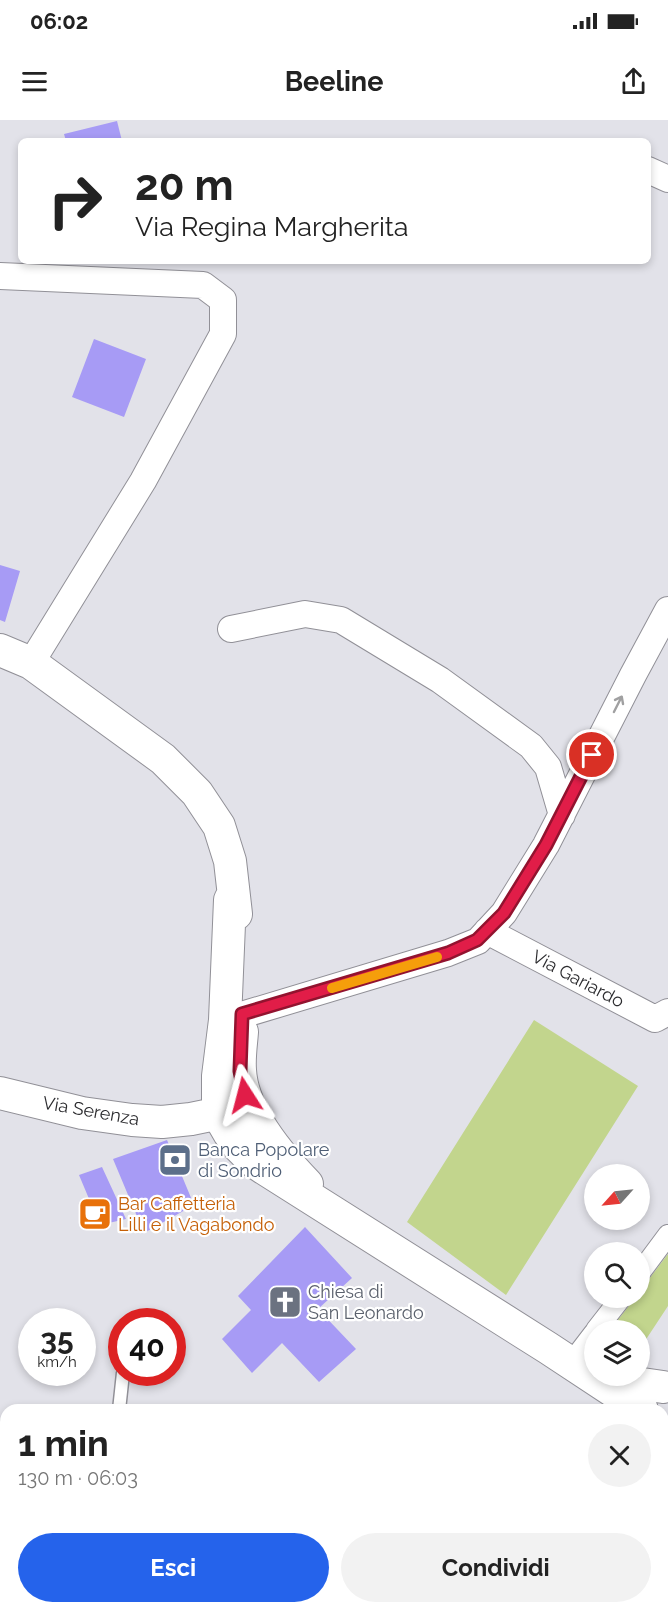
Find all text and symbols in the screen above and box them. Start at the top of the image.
text: 06:02 [30,8,88,34]
icon: menu [18,65,51,98]
icon: share [617,65,650,98]
text: Beeline [285,66,383,97]
text: 20 m [135,161,234,210]
icon: right [36,162,114,240]
text: Via Regina Margherita [135,211,409,242]
one-way arrow [613,695,624,713]
pin [566,729,617,780]
icon: arrive [575,738,608,771]
street label: Via Gariardo [529,946,628,1012]
position arrow [213,1063,277,1127]
street label: Via Serenza [41,1092,141,1129]
place label: Banca Popolare di Sondrio [198,1139,330,1181]
bank icon: Banca Popolare di Sondrio [157,1142,193,1178]
north arrow [584,1164,650,1230]
map controls [584,1164,650,1386]
place label: Bar Caffetteria Lilli e il Vagabondo [118,1193,275,1235]
cafe icon: Bar Caffetteria Lilli e il Vagabondo [77,1196,113,1232]
button: search [584,1242,650,1308]
place label: Chiesa di San Leonardo [308,1281,424,1323]
church icon: Chiesa di San Leonardo [267,1284,303,1320]
speed limit sign: 40 [108,1308,186,1386]
button: layers [584,1320,650,1386]
text: 35 [40,1322,74,1357]
text: km/h [37,1353,77,1371]
text: 1 min [18,1422,109,1464]
button: close [588,1424,651,1487]
text: 130 m · 06:03 [18,1466,138,1490]
button: Esci [18,1533,329,1602]
button: Condividi [341,1533,651,1602]

